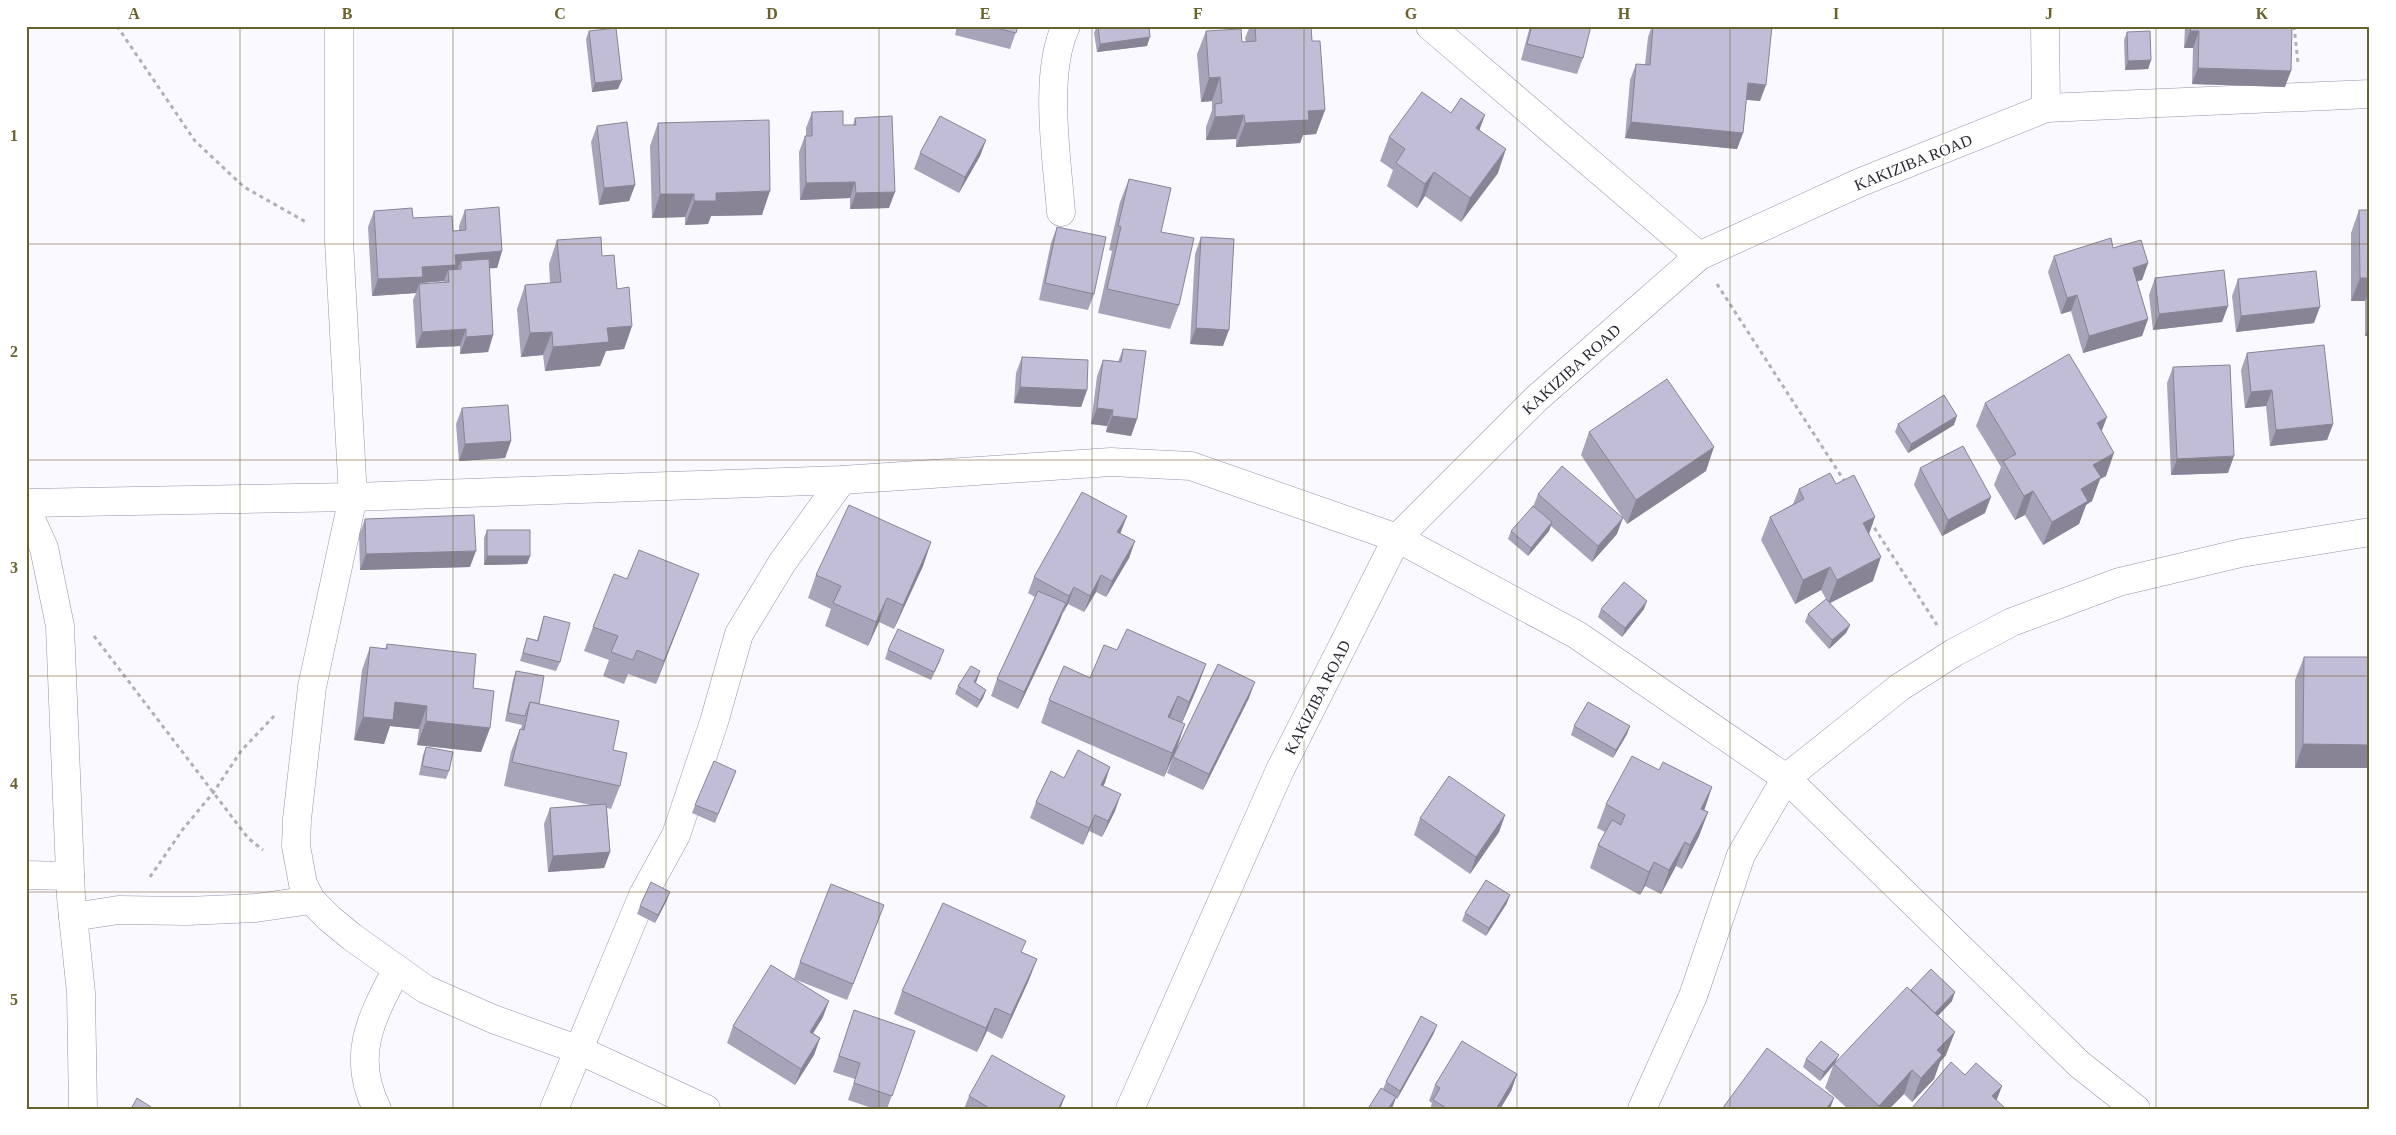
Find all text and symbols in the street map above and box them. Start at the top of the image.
text: A [128,5,140,22]
text: B [342,5,353,22]
text: C [554,5,566,22]
text: D [766,5,778,22]
text: E [980,5,990,22]
text: F [1193,5,1203,22]
text: G [1405,5,1418,22]
text: H [1618,5,1631,22]
text: I [1833,5,1839,22]
text: J [2045,5,2053,22]
text: K [2256,5,2269,22]
text: 1 [10,127,18,144]
street label: KAKIZIBA ROAD [1852,131,1975,194]
street label: KAKIZIBA ROAD [1519,321,1624,418]
text: 2 [10,343,18,360]
text: 3 [10,559,18,576]
street label: KAKIZIBA ROAD [1281,637,1354,757]
text: 4 [10,775,18,792]
text: 5 [10,991,18,1008]

